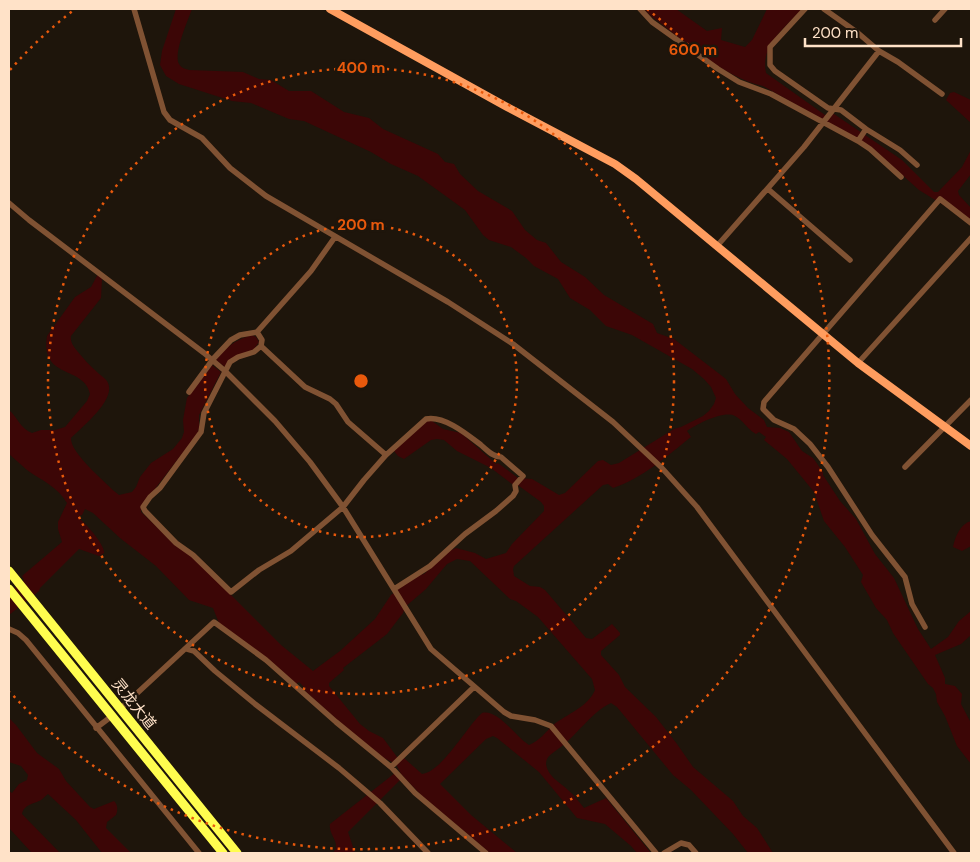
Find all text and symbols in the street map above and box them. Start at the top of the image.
scale bar [805,15,961,47]
text: 200 m [812,23,858,43]
text: 600 m [669,40,717,60]
text: 400 m [337,58,385,78]
text: 200 m [337,215,385,235]
centre of rings [352,372,370,390]
street label: 灵龙大道 [107,674,161,734]

